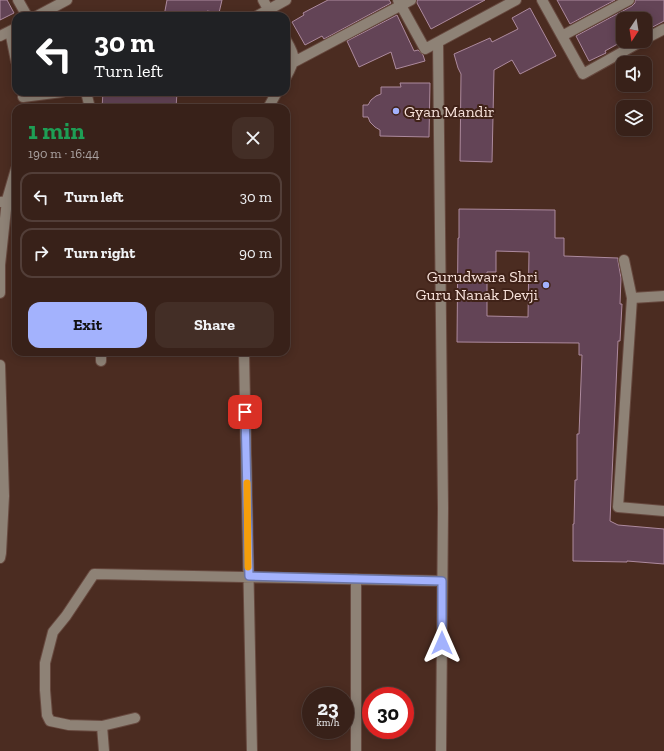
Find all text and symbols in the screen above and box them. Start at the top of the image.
north arrow [616,12,652,48]
map controls [616,12,652,136]
text: 30 m [94,26,155,59]
icon: left [28,28,80,80]
button: sound [616,56,652,92]
text: Turn left [94,60,163,82]
button: layers [616,100,652,136]
place label: Gyan Mandir [404,102,495,121]
marker: Gyan Mandir [391,106,401,116]
text: 1 min [28,116,85,145]
button: close [232,117,274,159]
text: 190 m · 16:44 [28,146,99,161]
icon: left [30,186,52,208]
text: Turn left [64,188,124,206]
text: 30 m [240,188,272,206]
icon: right [30,242,52,264]
text: Turn right [64,244,135,262]
text: 90 m [239,244,272,262]
place label: Gurudwara Shri Guru Nanak Devji [415,267,539,304]
marker: Gurudwara Shri Guru Nanak Devji [541,280,551,290]
button: Exit [28,302,147,348]
button: Share [155,302,274,348]
pin [228,395,262,429]
icon: arrive [234,401,256,423]
position arrow [421,622,463,664]
speed limit sign: 30 [362,687,414,739]
text: 23 [317,696,339,720]
text: km/h [317,717,339,729]

